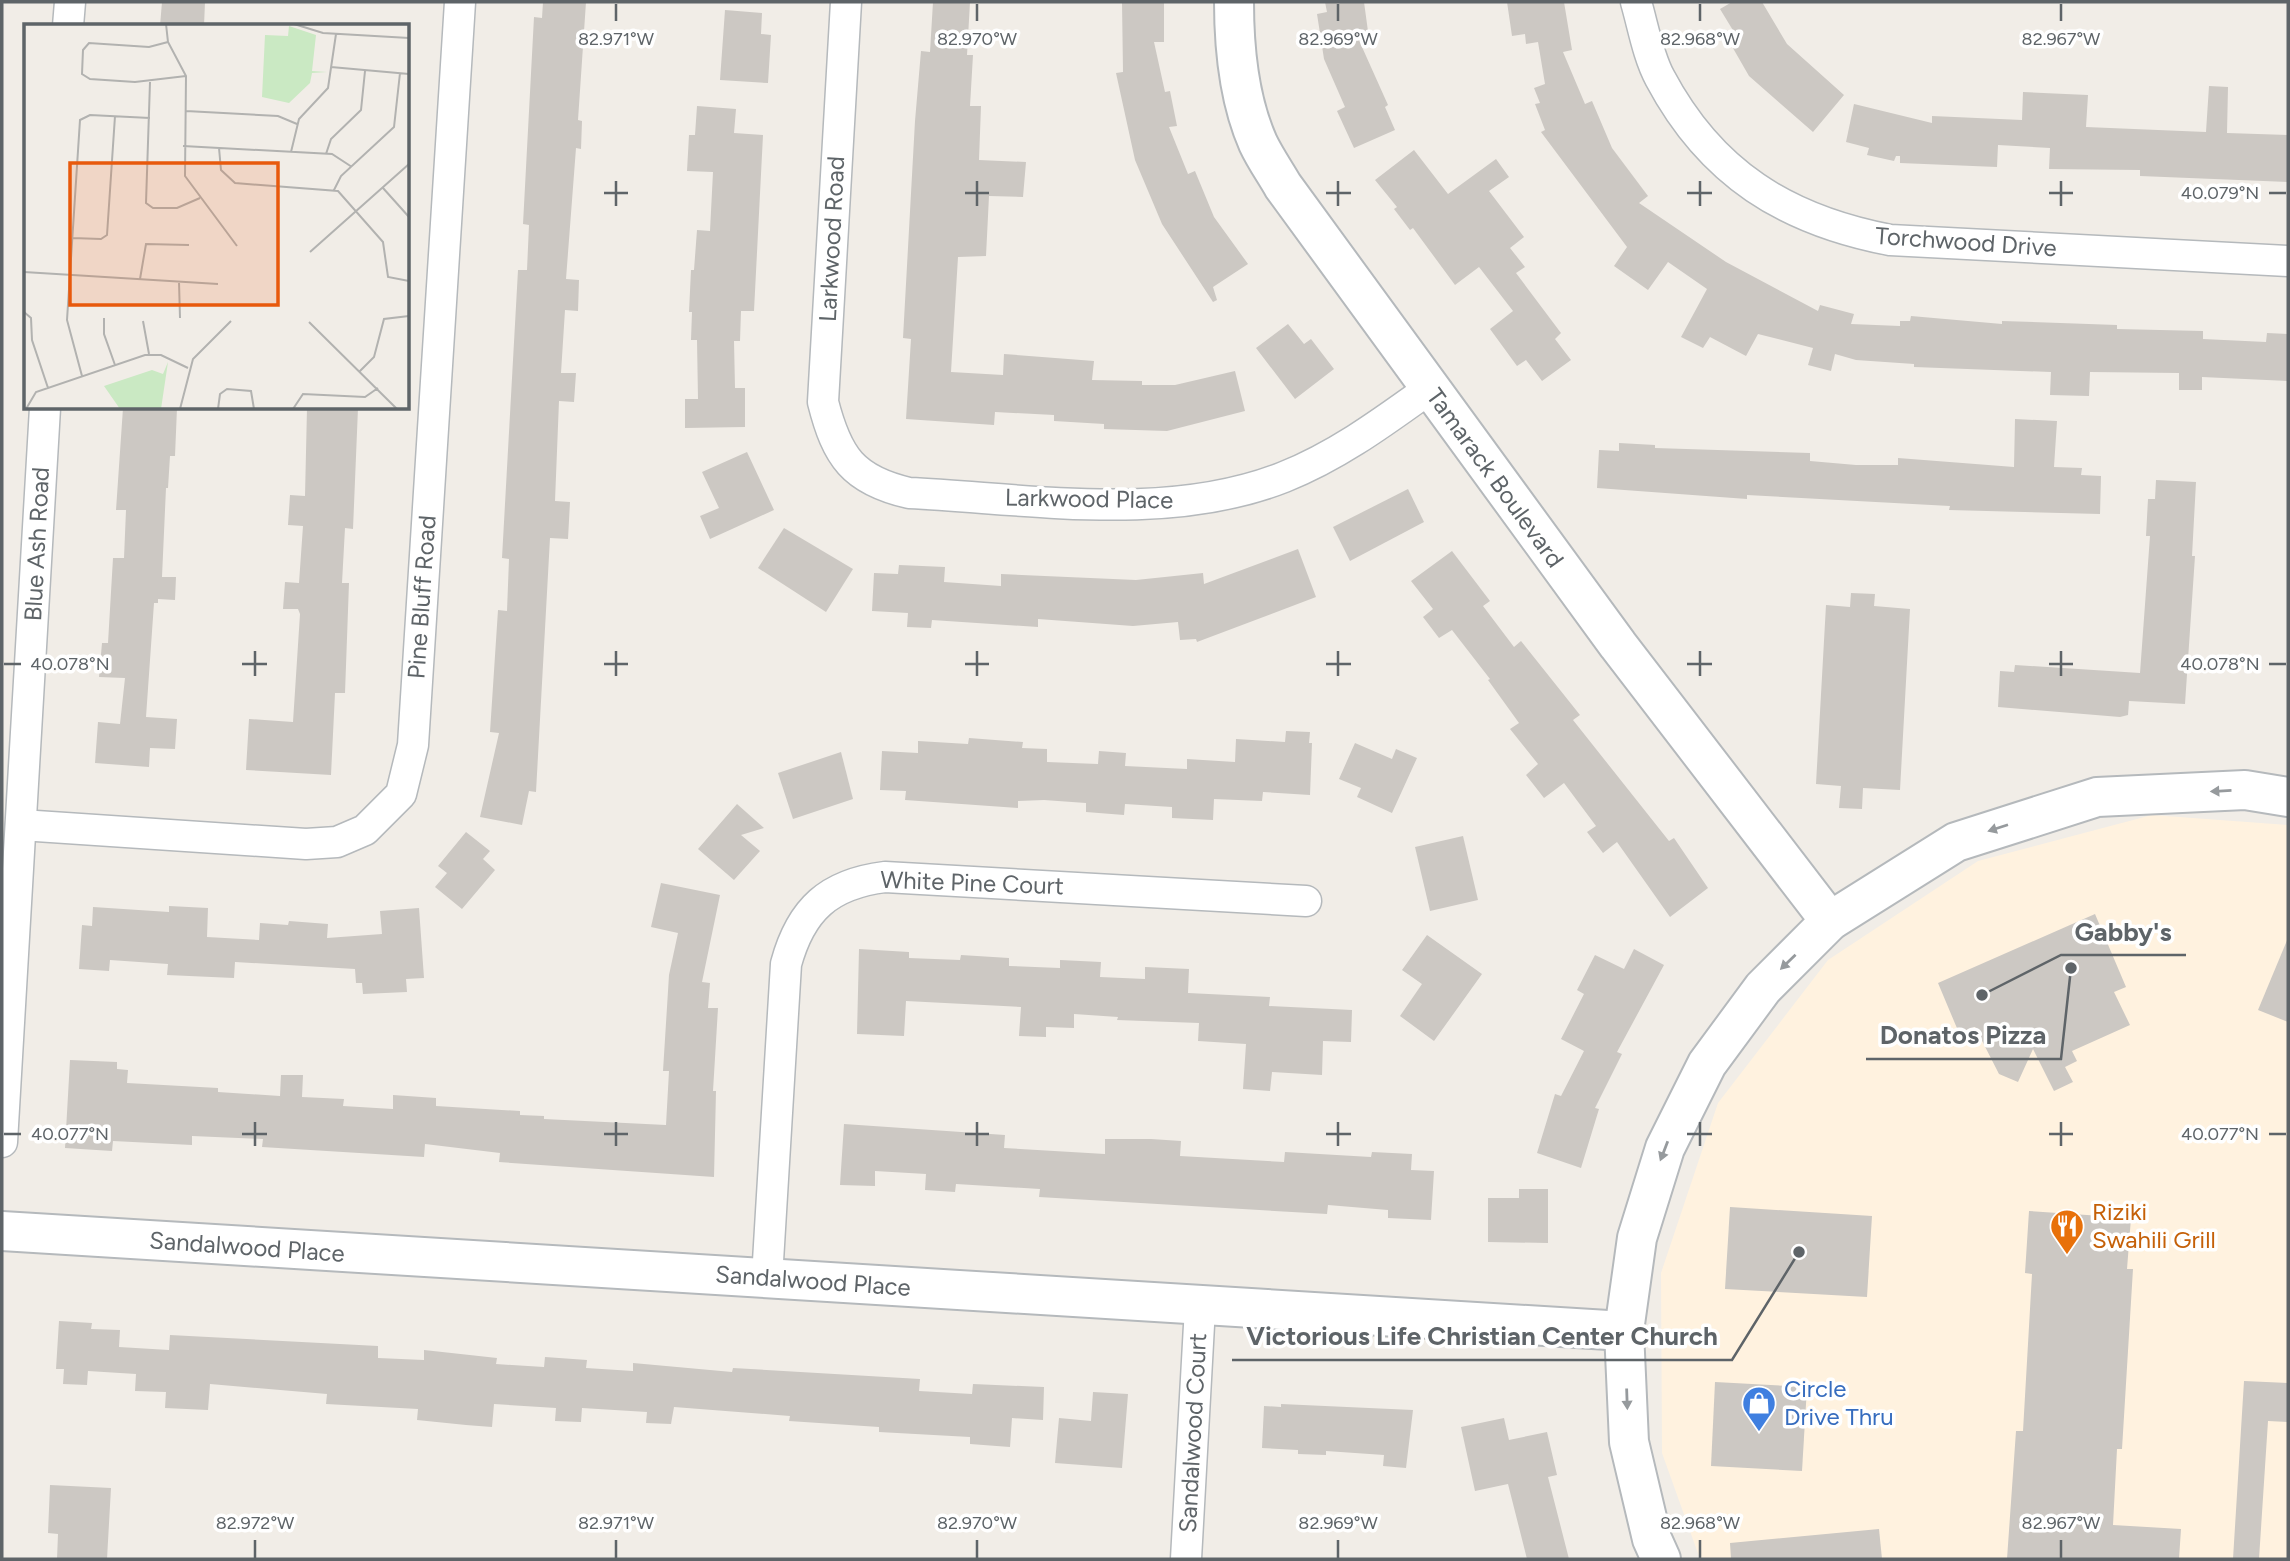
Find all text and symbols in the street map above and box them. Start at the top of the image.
inset map [24,24,410,410]
text: 82.971°W [578,28,655,50]
text: 82.970°W [937,28,1018,50]
text: 82.969°W [1298,28,1378,50]
text: 82.968°W [1660,28,1741,50]
text: 82.967°W [2022,28,2101,50]
street label: Larkwood Road [813,155,850,323]
text: 40.079°N [2181,182,2259,204]
street label: Torchwood Drive [1874,221,2058,262]
street label: Tamarack Boulevard [1421,383,1570,573]
street label: Blue Ash Road [18,466,55,622]
street label: Larkwood Place [1005,483,1173,514]
street label: Pine Bluff Road [401,514,442,680]
text: 40.078°N [30,653,110,675]
text: 40.078°N [2180,653,2260,675]
one-way arrow [2209,785,2231,796]
one-way arrow [1987,824,2008,834]
street label: White Pine Court [880,865,1064,900]
callout: Gabby's [2061,908,2186,955]
text: Gabby's [2074,916,2172,948]
one-way arrow [1780,954,1797,970]
callout: Donatos Pizza [1866,1012,2061,1059]
text: Donatos Pizza [1880,1019,2046,1051]
text: 40.077°N [31,1123,109,1145]
text: 40.077°N [2181,1123,2259,1145]
one-way arrow [1659,1141,1670,1162]
place label: Riziki Swahili Grill [2092,1197,2216,1254]
restaurant icon: Riziki Swahili Grill [2048,1207,2086,1256]
street label: Sandalwood Place [148,1225,346,1268]
street label: Sandalwood Place [714,1259,912,1302]
callout: Victorious Life Christian Center Church [1232,1313,1732,1360]
text: Victorious Life Christian Center Church [1246,1320,1718,1352]
street label: Sandalwood Court [1173,1332,1212,1534]
place label: Circle Drive Thru [1784,1374,1894,1431]
shop icon: Circle Drive Thru [1740,1384,1778,1433]
one-way arrow [1622,1389,1633,1411]
text: 82.972°W [216,1512,295,1534]
text: 82.971°W [578,1512,655,1534]
text: 82.970°W [937,1512,1018,1534]
text: 82.969°W [1298,1512,1378,1534]
text: 82.968°W [1660,1512,1741,1534]
text: 82.967°W [2022,1512,2101,1534]

